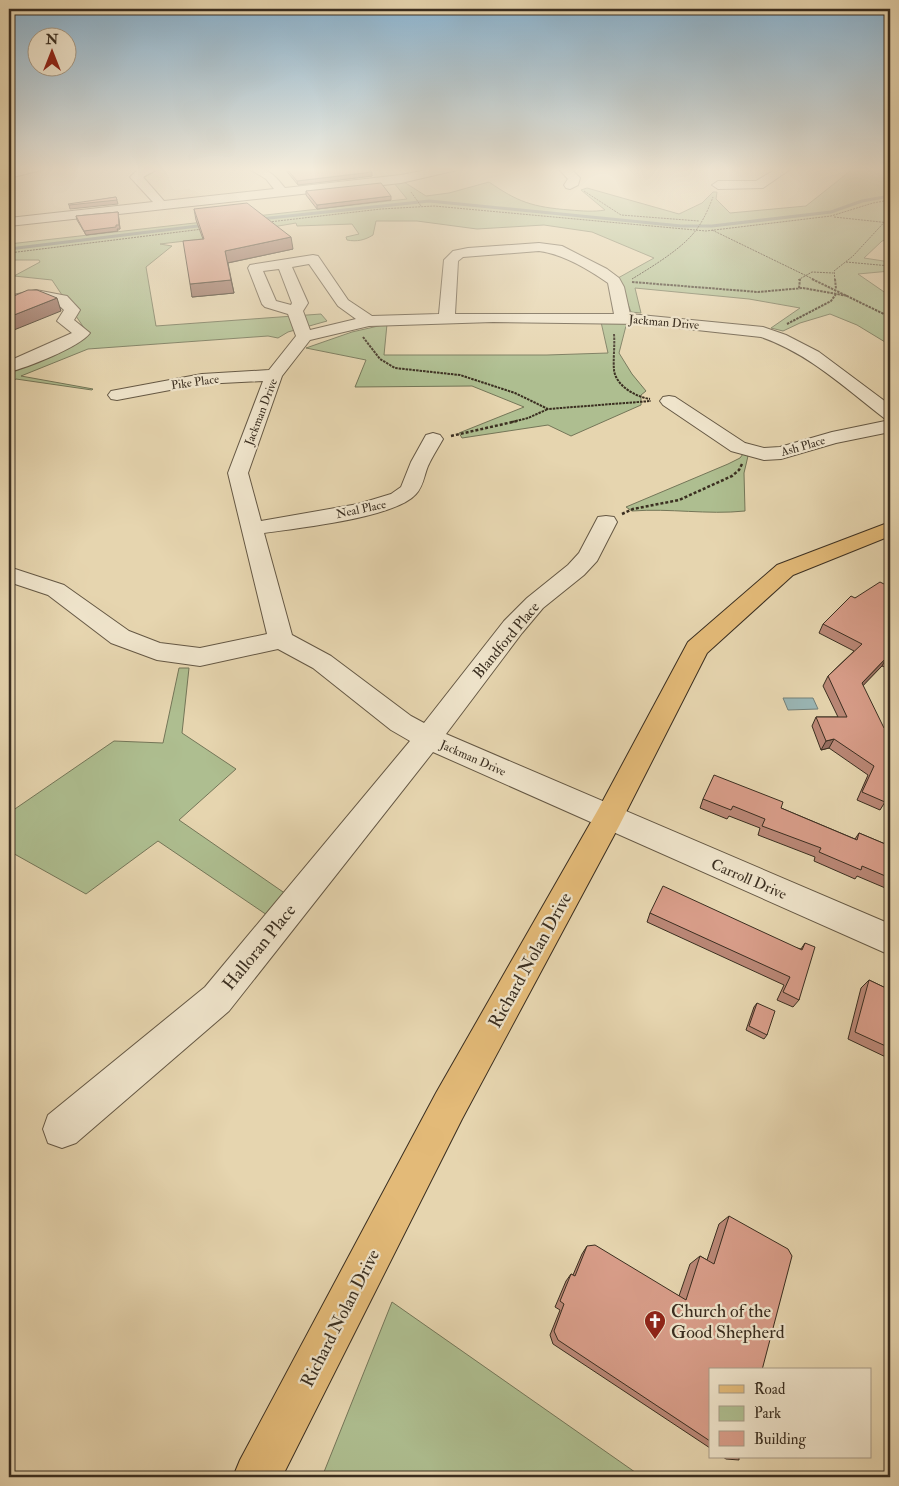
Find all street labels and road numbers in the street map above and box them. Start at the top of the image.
street label: Jackman Drive [627,312,700,333]
street label: Pike Place [170,372,220,393]
street label: Jackman Drive [241,377,281,449]
street label: Ash Place [778,433,827,460]
street label: Neal Place [335,497,388,522]
street label: Blandford Place [469,598,544,682]
street label: Jackman Drive [437,737,508,780]
street label: Carroll Drive [708,855,790,904]
street label: Richard Nolan Drive [484,888,577,1032]
street label: Halloran Place [218,899,301,995]
street label: Richard Nolan Drive [296,1245,385,1391]

